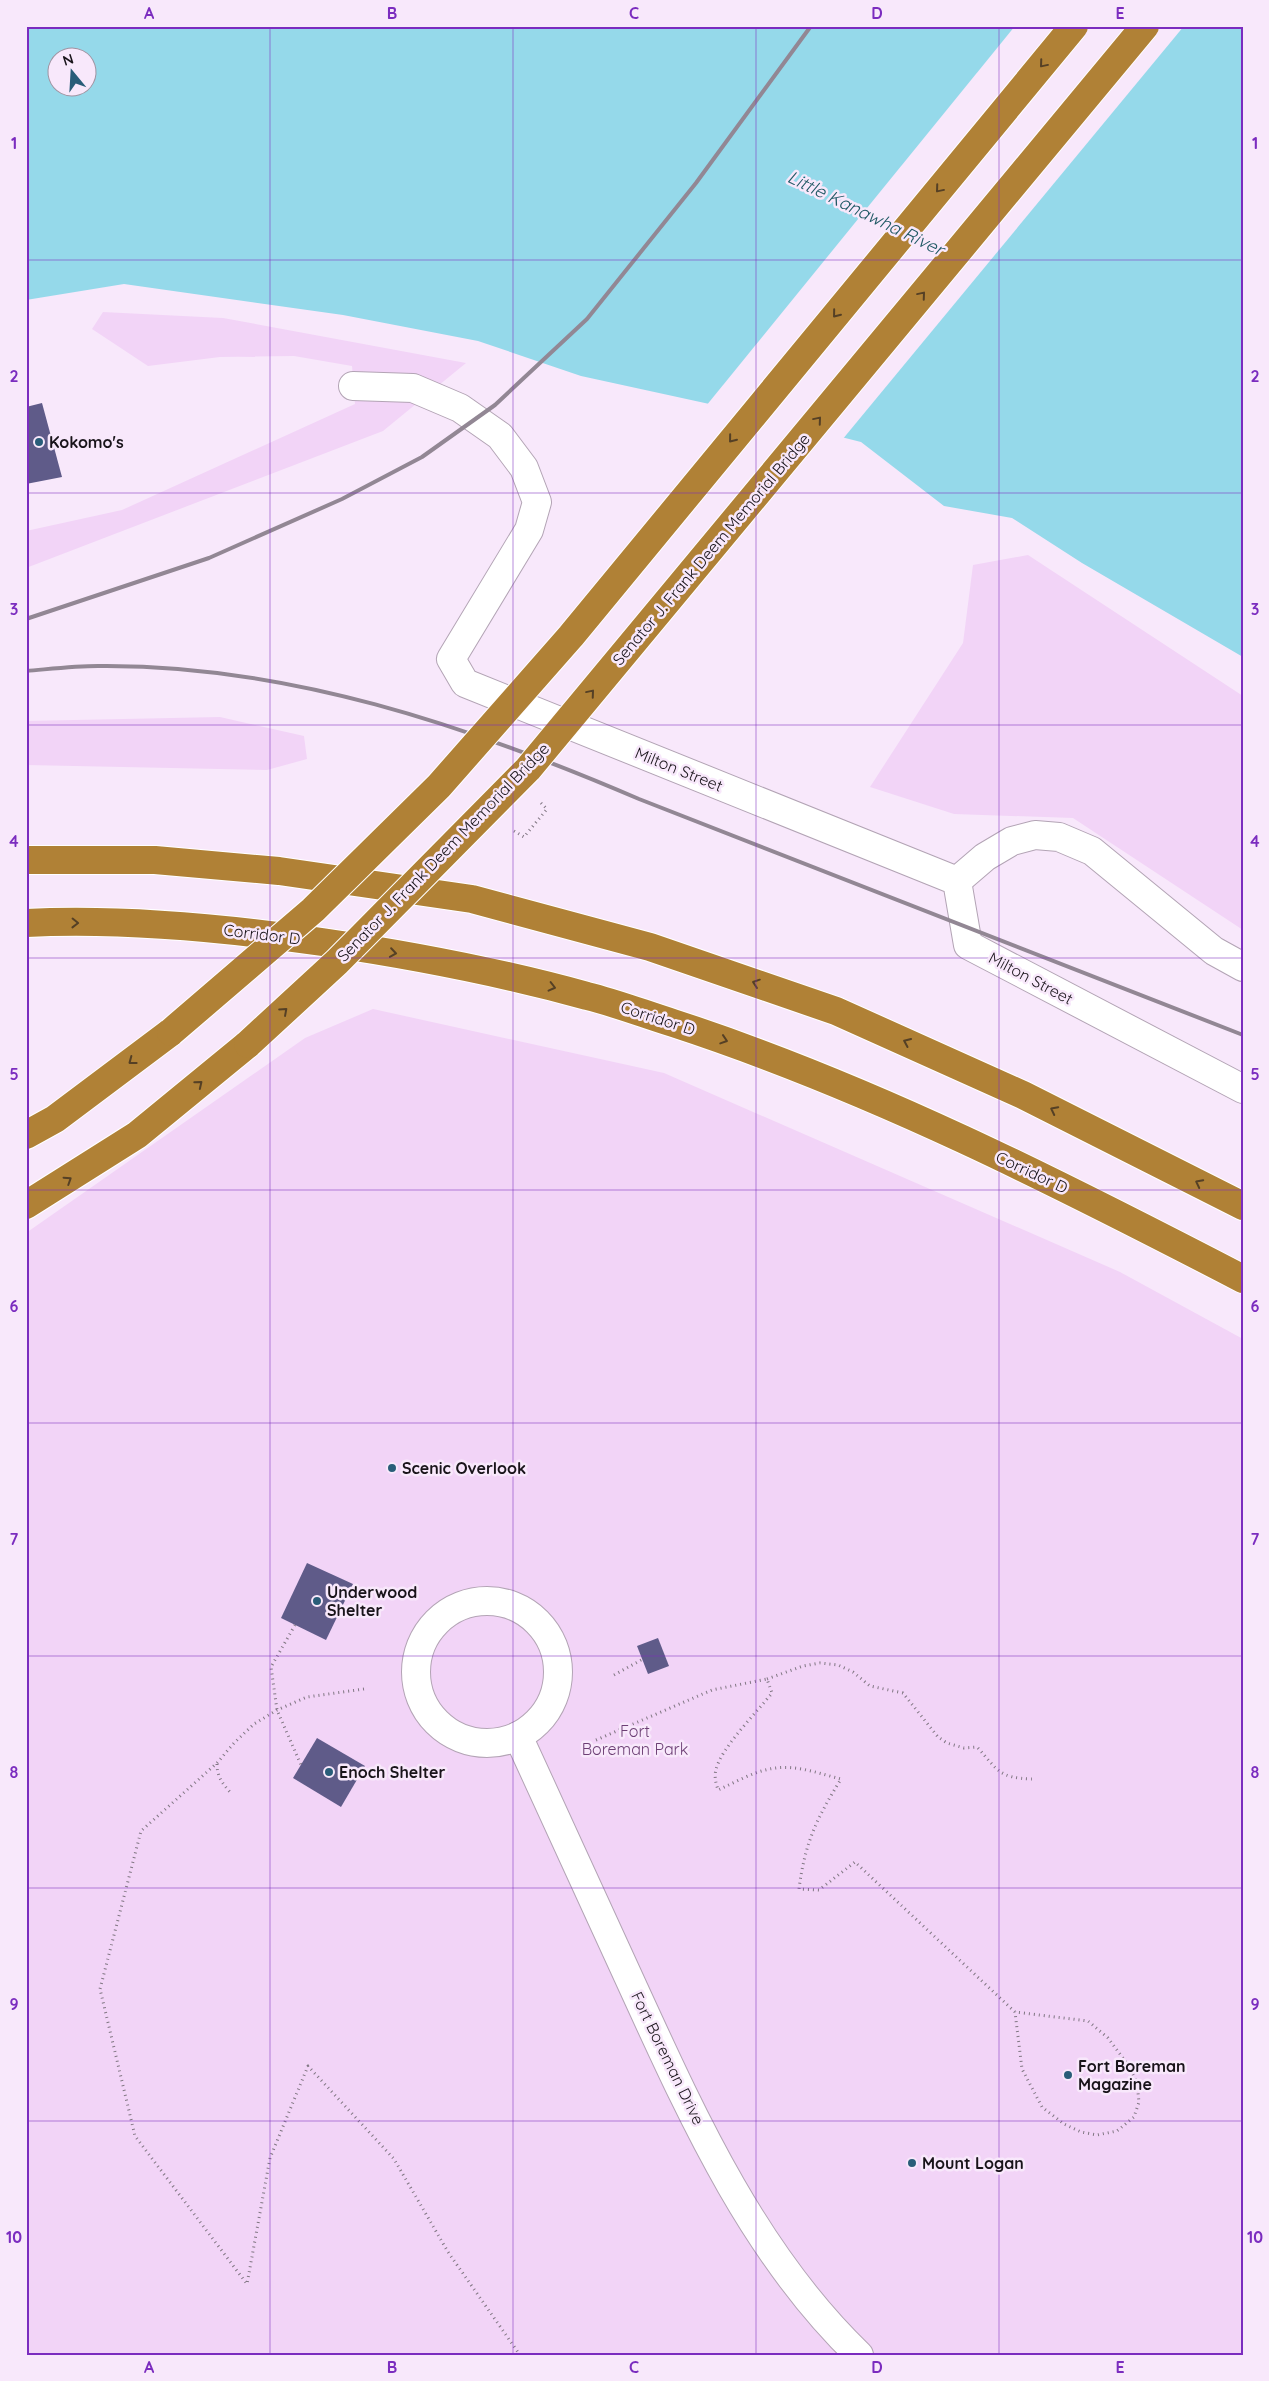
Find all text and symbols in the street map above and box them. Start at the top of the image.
text: A [144,3,155,23]
text: B [387,3,397,23]
text: C [629,3,639,23]
text: D [871,3,883,23]
text: E [1115,3,1125,23]
north arrow [48,48,98,98]
text: N [60,49,76,70]
one-way arrow [1040,58,1049,67]
text: 1 [11,133,17,153]
text: 1 [1252,133,1258,153]
water label: Little Kanawha River [784,165,950,262]
one-way arrow [936,183,945,192]
one-way arrow [916,292,925,301]
one-way arrow [832,308,841,317]
text: 2 [9,366,19,386]
text: 2 [1250,366,1260,386]
one-way arrow [813,417,822,426]
street label: Senator J. Frank Deem Memorial Bridge [608,429,814,669]
place label: Kokomo's [49,432,124,452]
one-way arrow [730,433,738,442]
marker: Kokomo's [33,436,45,448]
text: 3 [10,599,18,619]
text: 3 [1251,599,1259,619]
one-way arrow [586,690,595,699]
street label: Senator J. Frank Deem Memorial Bridge [333,738,553,966]
street label: Milton Street [632,742,726,796]
text: 4 [9,831,19,851]
text: 4 [1250,831,1260,851]
one-way arrow [72,918,79,928]
street label: Corridor D [222,919,302,949]
one-way arrow [389,947,397,957]
street label: Milton Street [985,947,1077,1009]
one-way arrow [752,979,760,989]
one-way arrow [547,981,556,992]
street label: Corridor D [618,997,698,1039]
one-way arrow [278,1008,287,1017]
one-way arrow [719,1034,727,1044]
one-way arrow [903,1038,912,1049]
one-way arrow [129,1056,138,1064]
text: 5 [9,1064,19,1084]
text: 5 [1250,1064,1260,1084]
one-way arrow [193,1082,202,1090]
one-way arrow [1050,1106,1059,1116]
street label: Corridor D [993,1147,1071,1197]
one-way arrow [63,1176,72,1186]
one-way arrow [1196,1179,1205,1189]
text: 6 [10,1296,19,1316]
text: 6 [1251,1296,1260,1316]
place label: Scenic Overlook [402,1458,526,1478]
marker: Scenic Overlook [386,1462,398,1474]
text: 7 [10,1529,19,1549]
text: 7 [1251,1529,1260,1549]
place label: Underwood Shelter [327,1582,417,1620]
marker: Underwood Shelter [311,1595,323,1607]
park label: Fort Boreman Park [582,1721,688,1759]
text: 8 [10,1762,19,1782]
place label: Enoch Shelter [339,1762,445,1782]
text: 8 [1251,1762,1260,1782]
marker: Enoch Shelter [323,1766,335,1778]
street label: Fort Boreman Drive [627,1988,709,2128]
text: 9 [9,1994,19,2014]
text: 9 [1250,1994,1260,2014]
place label: Fort Boreman Magazine [1078,2056,1186,2094]
marker: Fort Boreman Magazine [1062,2069,1074,2081]
place label: Mount Logan [922,2153,1024,2173]
marker: Mount Logan [906,2157,918,2169]
text: 10 [6,2227,22,2247]
text: 10 [1247,2227,1263,2247]
text: A [144,2357,155,2377]
text: B [387,2357,397,2377]
text: C [629,2357,639,2377]
text: D [871,2357,883,2377]
text: E [1115,2357,1125,2377]

